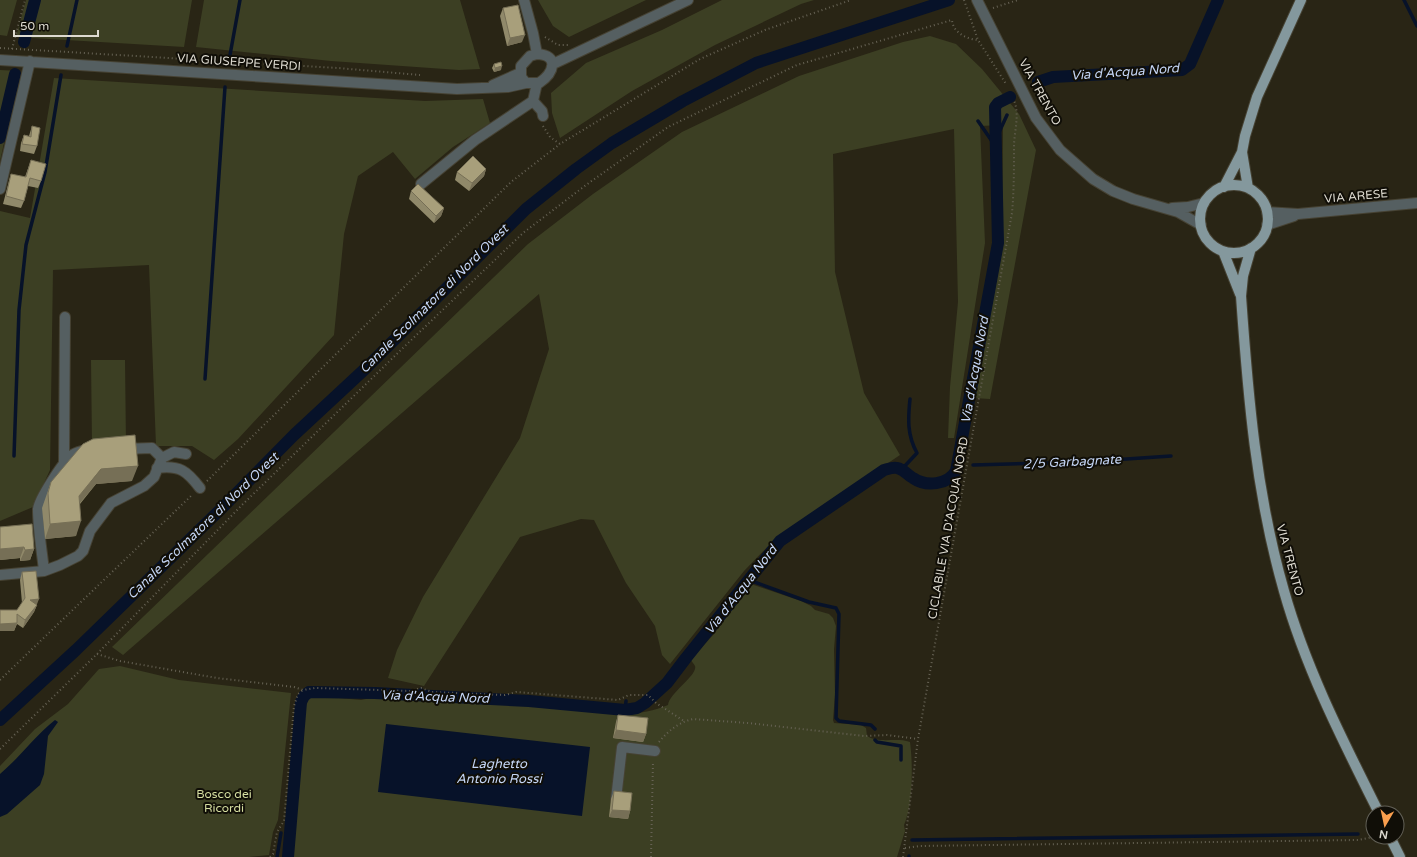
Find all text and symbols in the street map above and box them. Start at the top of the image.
scale bar [14,12,98,38]
text: 50 m [20,19,49,33]
street label: VIA GIUSEPPE VERDI [176,51,302,73]
street label: VIA TRENTO [1016,56,1064,128]
water label: Via d'Acqua Nord [1070,60,1181,84]
street label: VIA ARESE [1323,186,1389,206]
water label: Canale Scolmatore di Nord Ovest [356,220,513,377]
water label: Via d'Acqua Nord [958,314,993,425]
street label: CICLABILE VIA D’ACQUA NORD [925,436,971,620]
water label: Canale Scolmatore di Nord Ovest [124,448,283,603]
water label: 2/5 Garbagnate [1022,451,1122,473]
street label: VIA TRENTO [1274,523,1306,598]
water label: Via d'Acqua Nord [701,541,782,638]
water label: Via d'Acqua Nord [381,687,491,707]
water label: Laghetto Antonio Rossi [456,756,543,787]
park label: Bosco dei Ricordi [196,787,252,815]
north arrow [1365,805,1405,845]
text: N [1378,827,1389,841]

